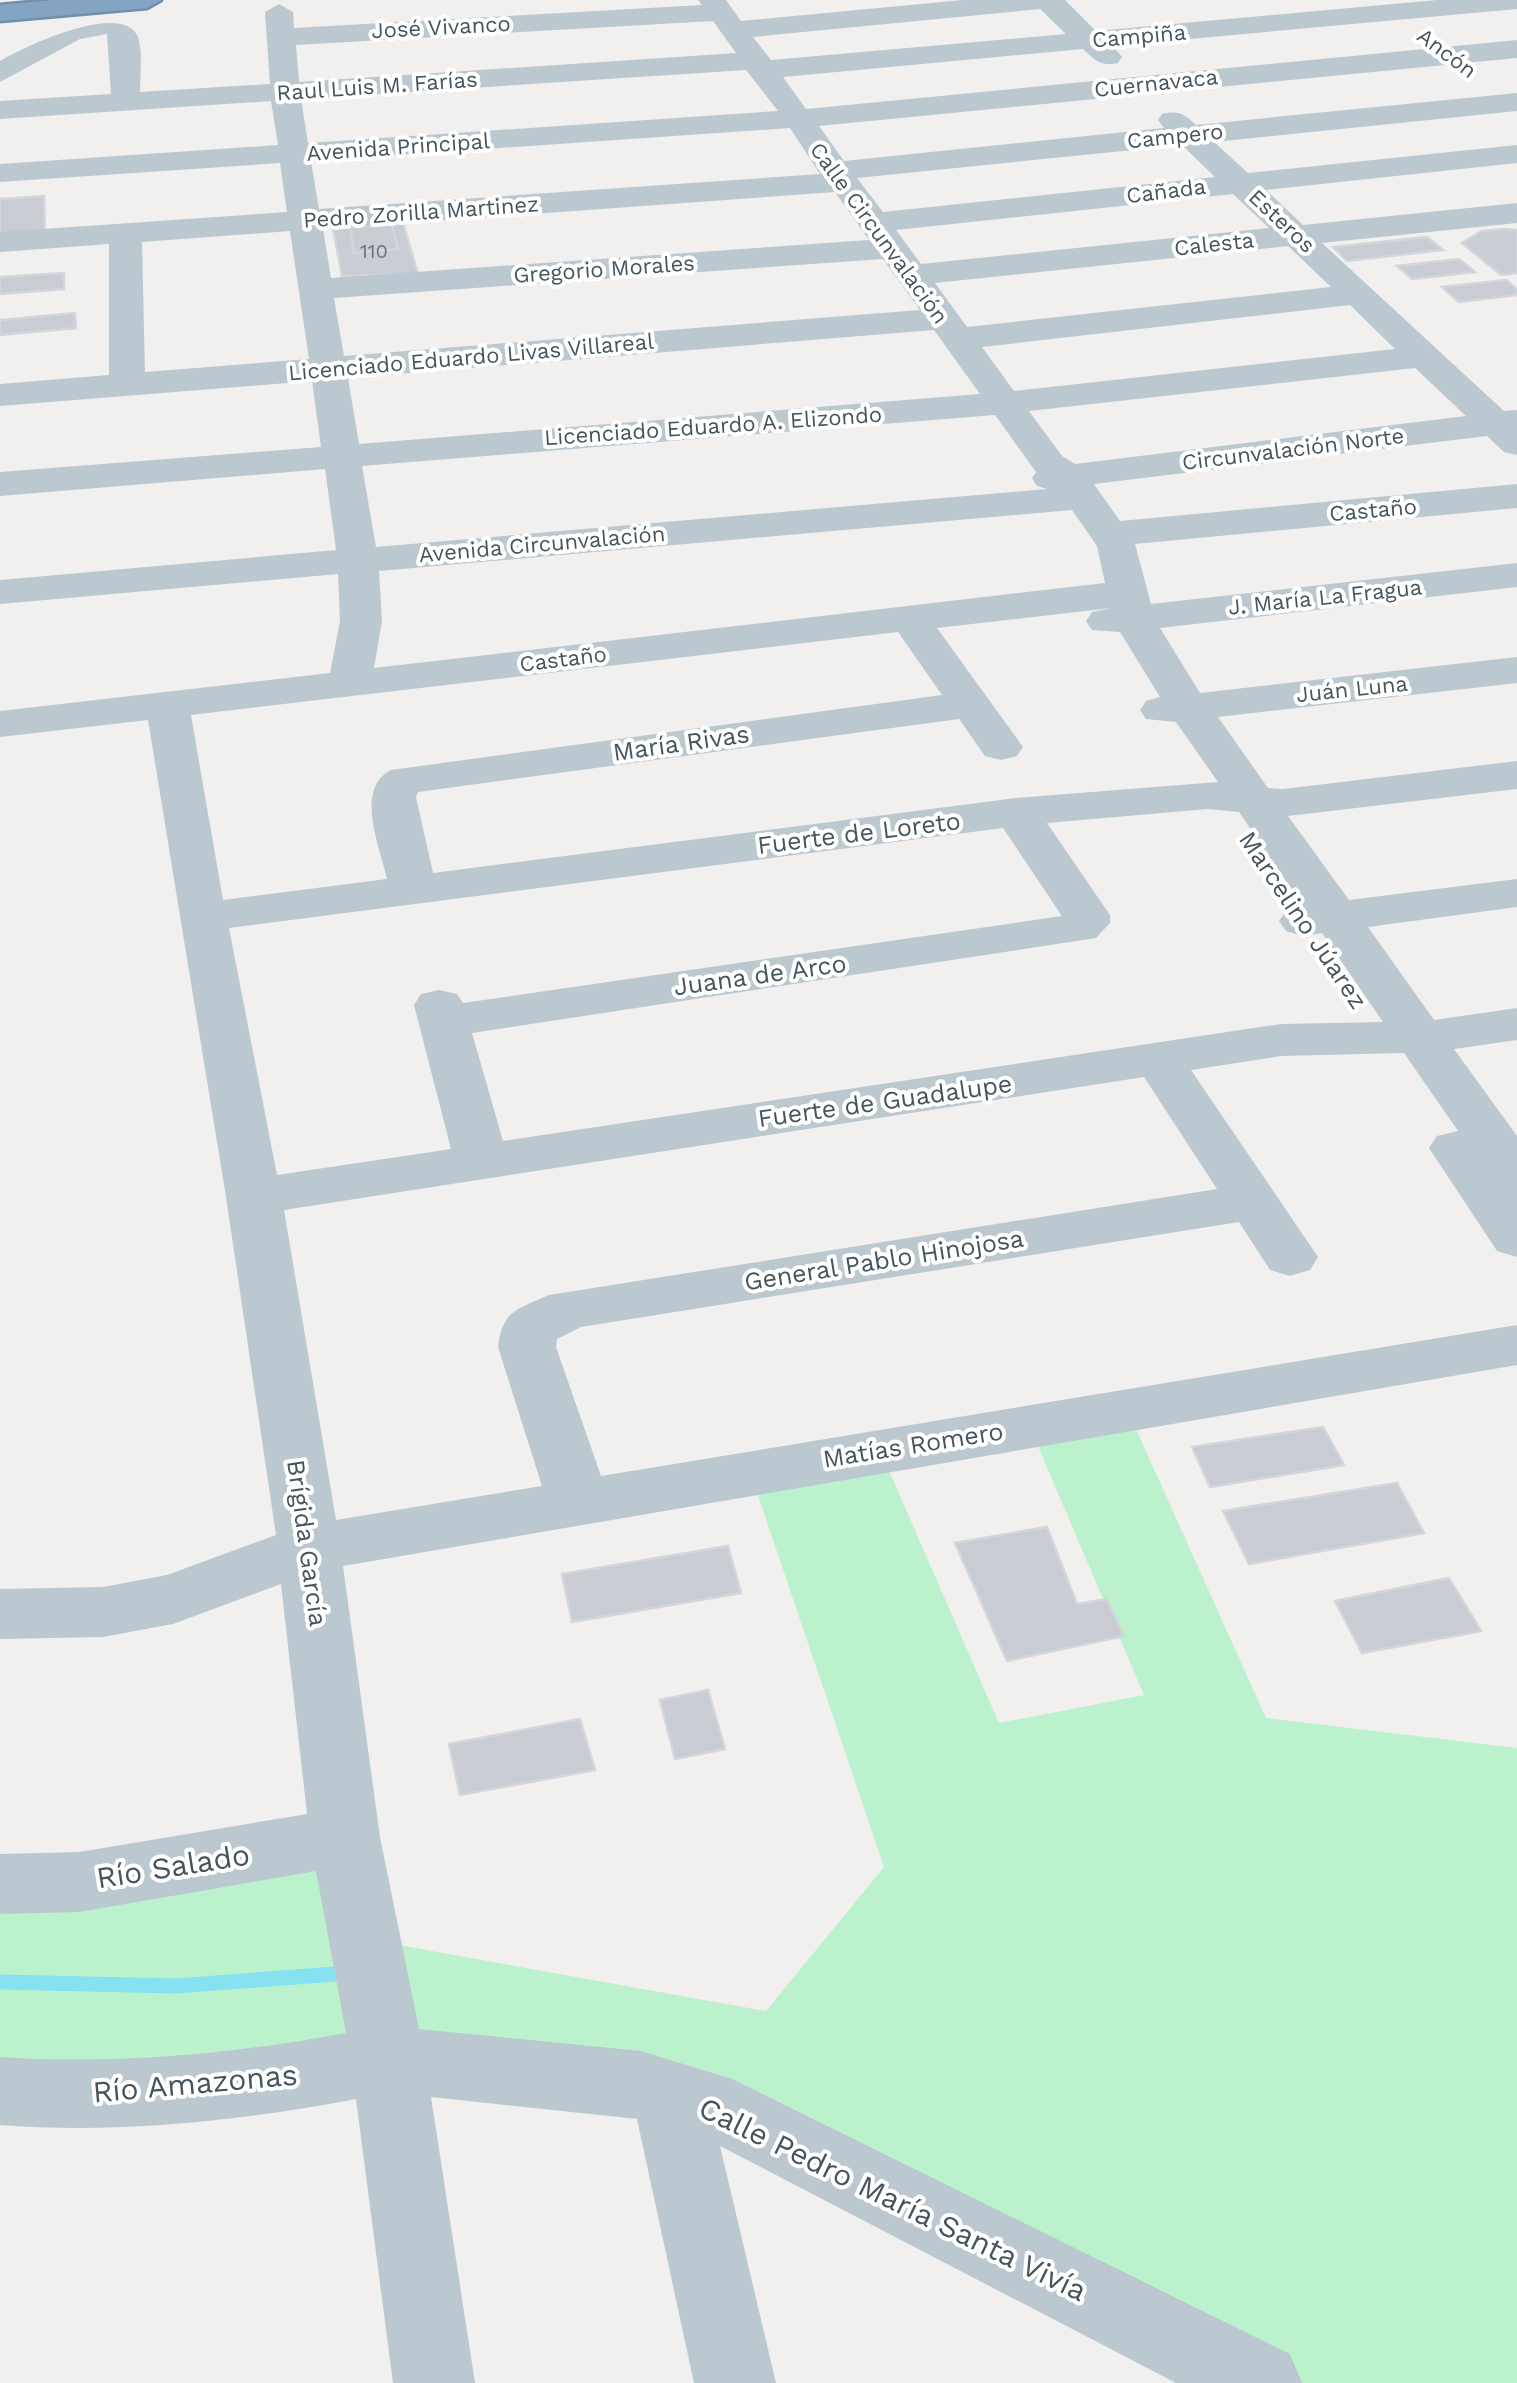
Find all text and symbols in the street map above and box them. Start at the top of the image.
street label: José Vivanco [371,11,511,43]
street label: Campiña [1091,19,1187,53]
street label: Ancón [1413,23,1481,83]
street label: Cuernavaca [1093,64,1219,102]
street label: Raul Luis M. Farías [276,67,478,105]
street label: Campero [1126,119,1224,153]
street label: Avenida Principal [306,128,491,166]
street label: Calle Circunvalación [805,138,953,328]
street label: Cañada [1125,174,1207,208]
street label: Esteros [1244,184,1320,258]
street label: Pedro Zorilla Martinez [302,191,540,233]
street label: Calesta [1173,227,1255,261]
house number: 110 [360,239,388,263]
street label: Gregorio Morales [513,250,695,288]
street label: Licenciado Eduardo Livas Villareal [287,329,655,385]
street label: Licenciado Eduardo A. Elizondo [543,402,883,450]
street label: Circunvalación Norte [1181,423,1405,475]
street label: Castaño [1328,494,1418,526]
street label: Avenida Circunvalación [418,521,666,567]
street label: J. María La Fragua [1227,574,1423,620]
street label: Castaño [518,641,608,677]
street label: Juán Luna [1295,671,1409,707]
street label: María Rivas [611,719,751,767]
street label: Fuerte de Loreto [756,806,962,860]
street label: Marcelino Júarez [1233,826,1373,1014]
street label: Juana de Arco [672,949,848,1001]
street label: Fuerte de Guadalupe [756,1069,1014,1133]
street label: General Pablo Hinojosa [742,1224,1026,1296]
street label: Matías Romero [821,1416,1005,1474]
street label: Brígida García [281,1458,333,1628]
street label: Río Salado [94,1837,252,1895]
street label: Río Amazonas [91,2057,299,2109]
street label: Calle Pedro María Santa Vivía [693,2090,1093,2308]

